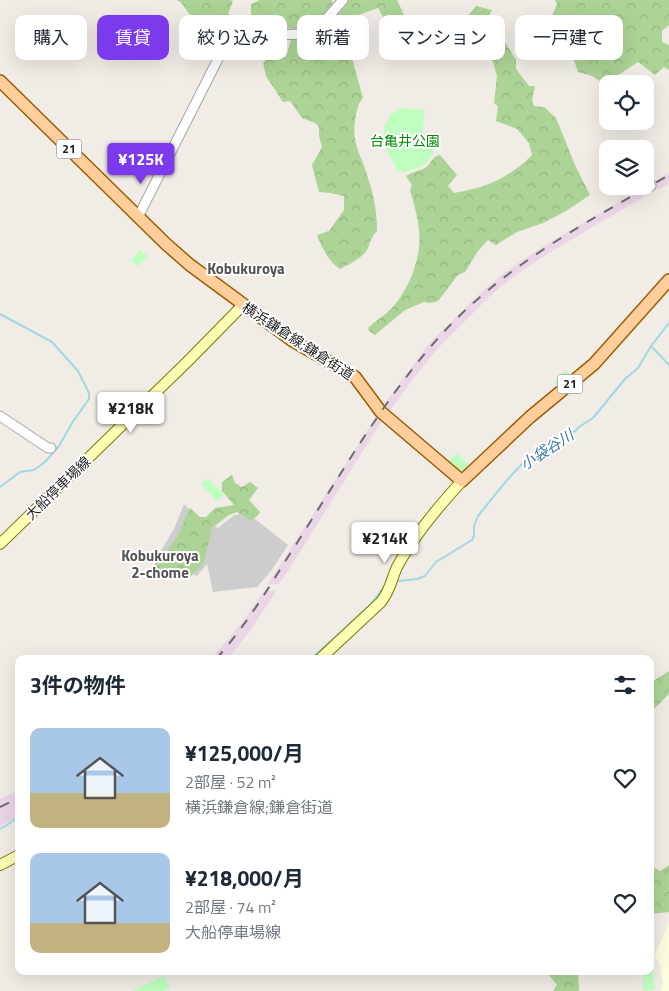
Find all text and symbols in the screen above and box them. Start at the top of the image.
chip: 購入 [15,15,87,60]
chip: 賃貸 [97,15,169,60]
chip: 絞り込み [179,15,287,60]
chip: 新着 [297,15,369,60]
chip: マンション [379,15,505,60]
chip: 一戸建て [515,15,623,60]
map controls [599,75,654,195]
button: locate [599,75,654,130]
park label: 台亀井公園 [370,130,440,151]
road number: 21 [56,140,82,158]
button: layers [599,140,654,195]
pin: ¥125K [106,142,176,185]
text: ¥125K [118,147,164,171]
district label: Kobukuroya [207,257,285,280]
street label: 横浜鎌倉線;鎌倉街道 [238,297,358,385]
road number: 21 [558,374,582,394]
pin: ¥218K [96,392,166,434]
text: ¥218K [108,396,154,420]
water label: 小袋谷川 [515,423,580,476]
street label: 大船停車場線 [20,451,95,524]
pin: ¥214K [350,522,420,564]
text: ¥214K [362,526,408,550]
district label: Kobukuroya 2-chome [121,544,199,584]
text: 3件の物件 [30,669,126,701]
icon: filters [611,671,639,699]
text: ¥125,000/月 [185,737,304,769]
icon: home [70,748,130,808]
icon: heart [611,764,639,792]
text: 2部屋 · 52 m² [185,770,276,794]
text: 横浜鎌倉線;鎌倉街道 [185,795,333,819]
text: ¥218,000/月 [185,862,304,894]
icon: home [70,873,130,933]
icon: heart [611,889,639,917]
text: 2部屋 · 74 m² [185,895,276,919]
text: 大船停車場線 [185,920,281,944]

